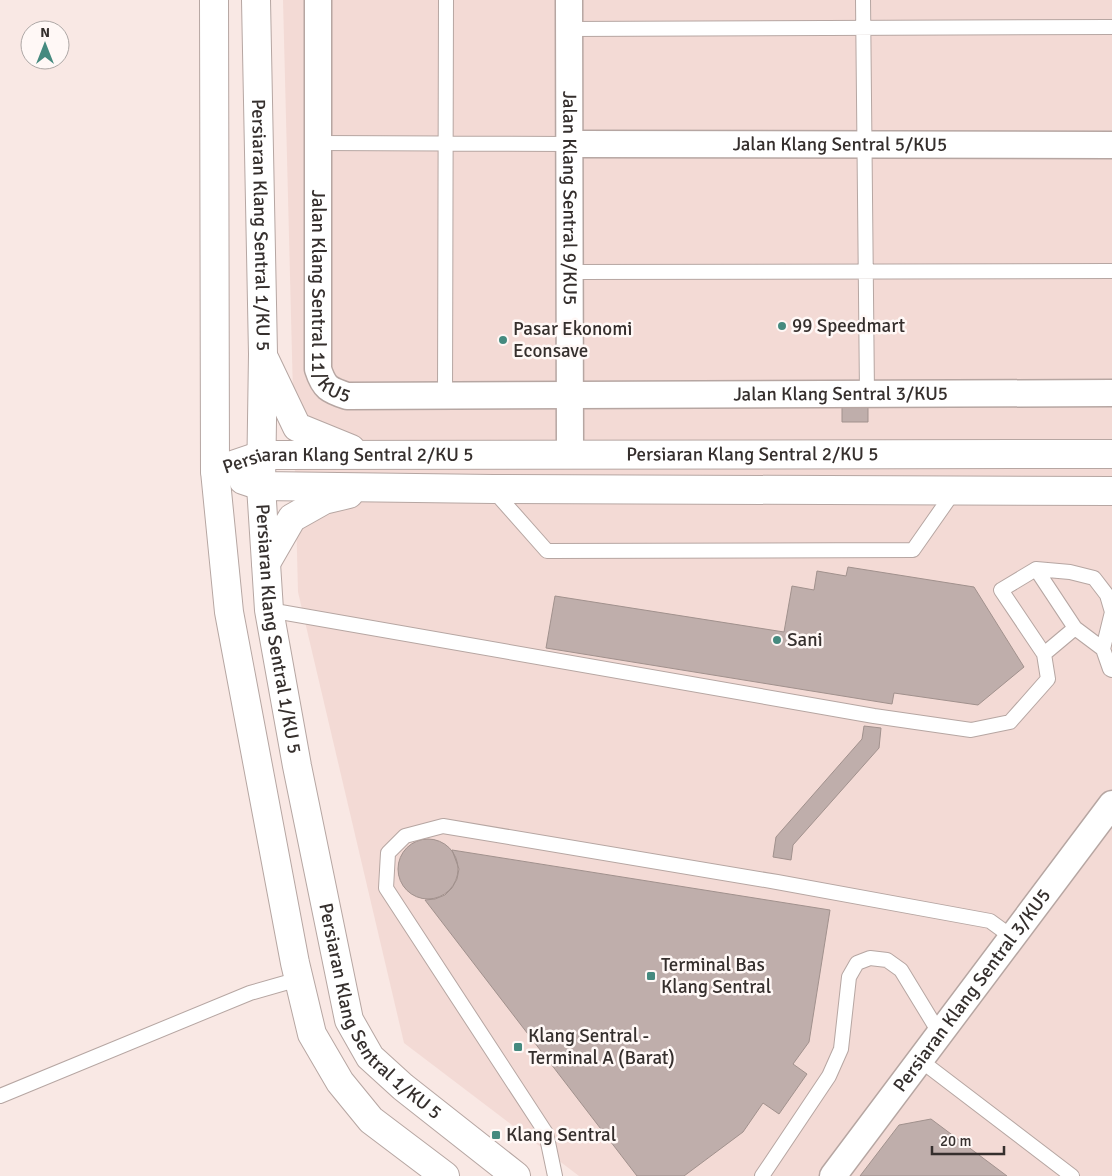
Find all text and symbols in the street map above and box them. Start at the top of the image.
north arrow [20,20,70,70]
text: N [40,24,50,41]
street label: Jalan Klang Sentral 9/KU5 [557,91,582,305]
street label: Persiaran Klang Sentral 1/KU 5 [246,99,275,351]
street label: Jalan Klang Sentral 5/KU5 [733,132,947,157]
street label: Jalan Klang Sentral 11/KU5 [306,190,354,408]
place label: 99 Speedmart [792,314,906,338]
place label: Pasar Ekonomi Econsave [513,317,632,363]
marker: 99 Speedmart [776,320,788,332]
marker: Pasar Ekonomi Econsave [497,334,509,346]
street label: Jalan Klang Sentral 3/KU5 [734,382,948,406]
street label: Persiaran Klang Sentral 2/KU 5 [626,442,878,467]
street label: Persiaran Klang Sentral 2/KU 5 [220,443,473,479]
street label: Persiaran Klang Sentral 1/KU 5 [250,503,307,756]
place label: Sani [787,628,823,652]
marker: Sani [771,634,783,646]
street label: Persiaran Klang Sentral 3/KU5 [888,884,1056,1097]
street label: Persiaran Klang Sentral 1/KU 5 [313,901,446,1125]
place label: Terminal Bas Klang Sentral [661,953,771,999]
marker: Terminal Bas Klang Sentral [645,970,657,982]
place label: Klang Sentral - Terminal A (Barat) [528,1024,675,1070]
marker: Klang Sentral - Terminal A (Barat) [512,1041,524,1053]
place label: Klang Sentral [506,1123,616,1147]
scale bar [932,1124,1004,1156]
marker: Klang Sentral [490,1129,502,1141]
text: 20 m [940,1132,971,1150]

